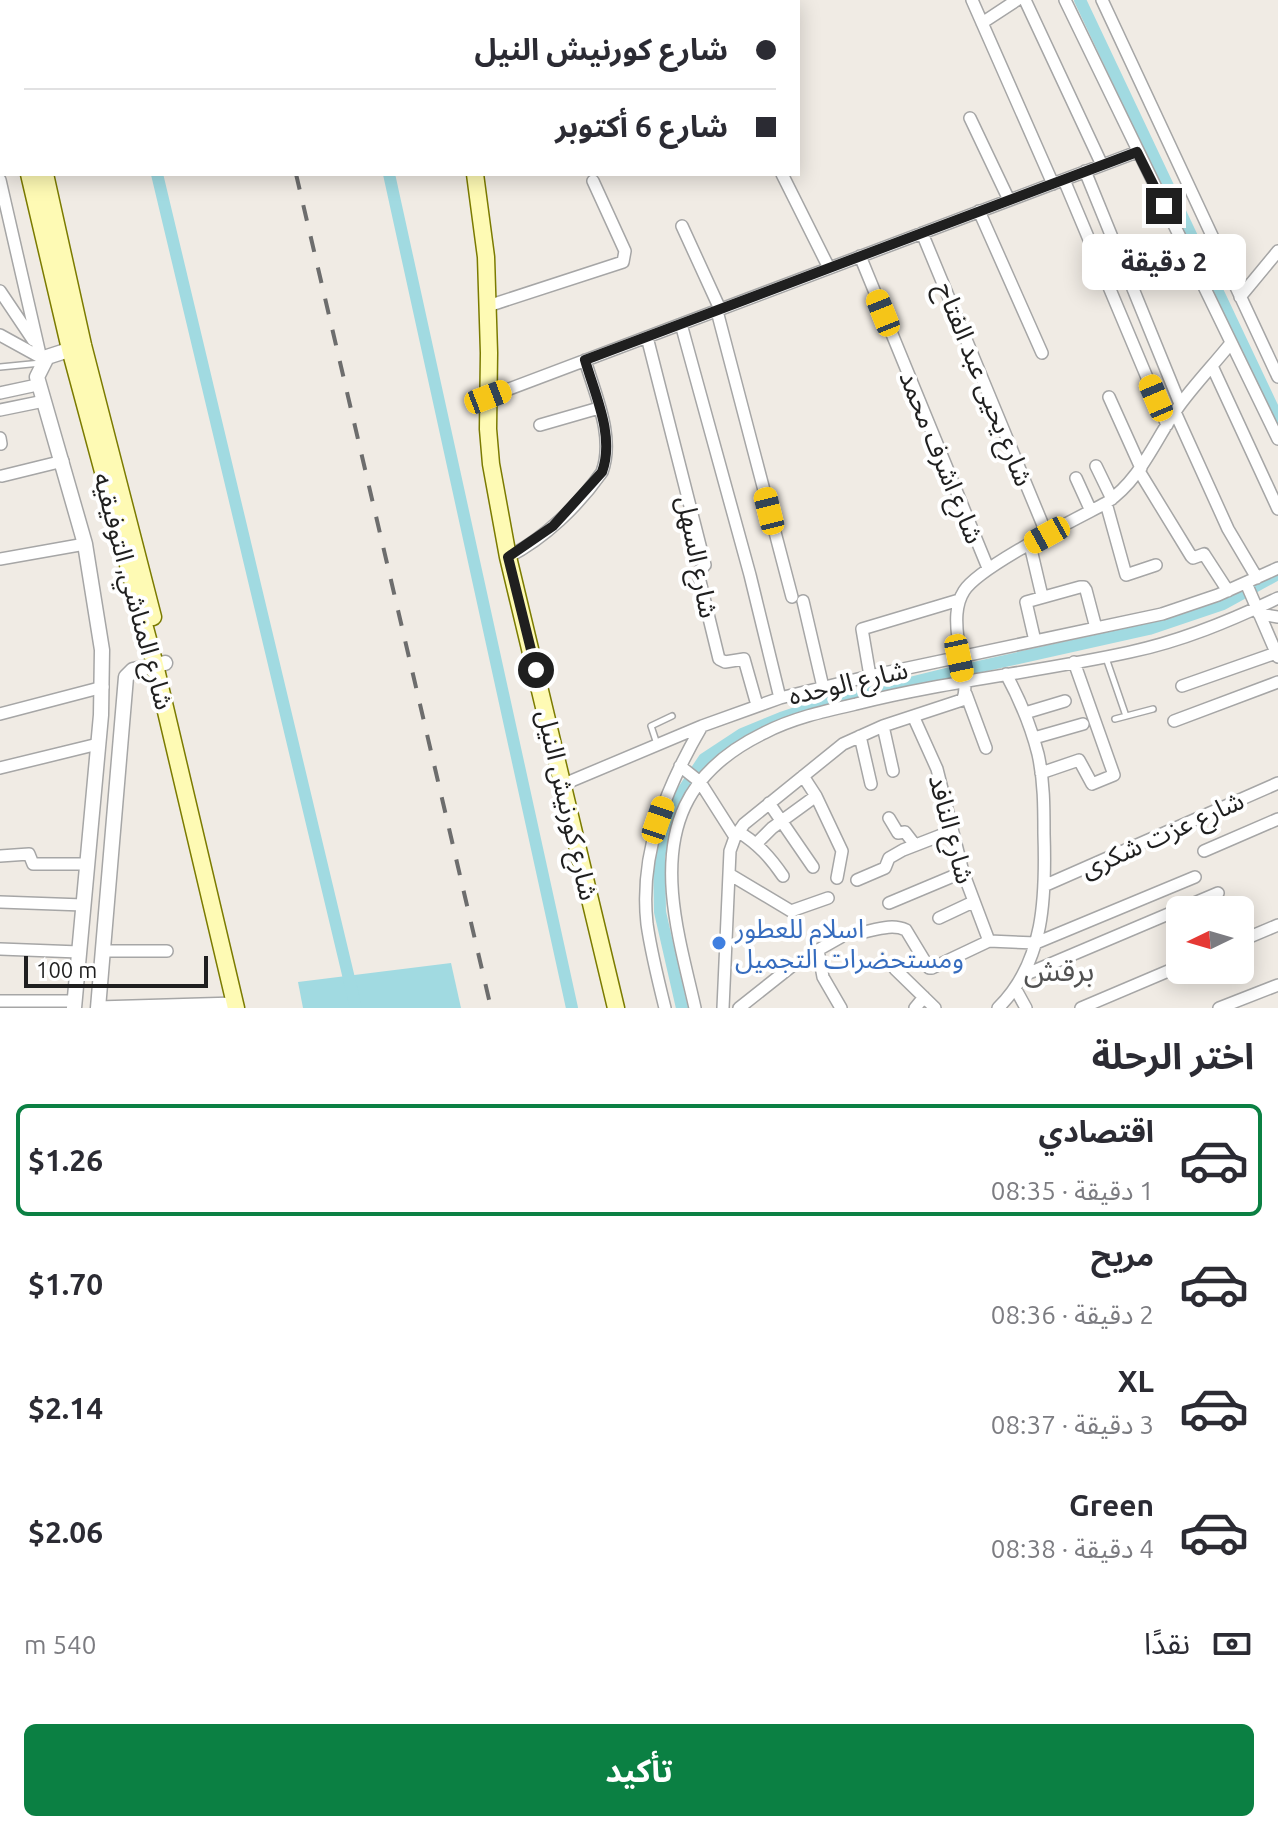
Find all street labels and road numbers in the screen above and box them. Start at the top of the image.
street label: شارع يحيى عبد الفتاح [926,278,1039,492]
street label: شارع اشرف محمد [890,367,990,549]
street label: شارع المناشي, التوفيقيه [83,469,180,714]
street label: شارع السهل [667,493,724,622]
street label: شارع الوحده [786,654,912,715]
street label: شارع كورنيش النيل [527,707,604,904]
street label: شارع النافد [919,771,980,888]
street label: شارع عزت شكرى [1076,785,1250,887]

